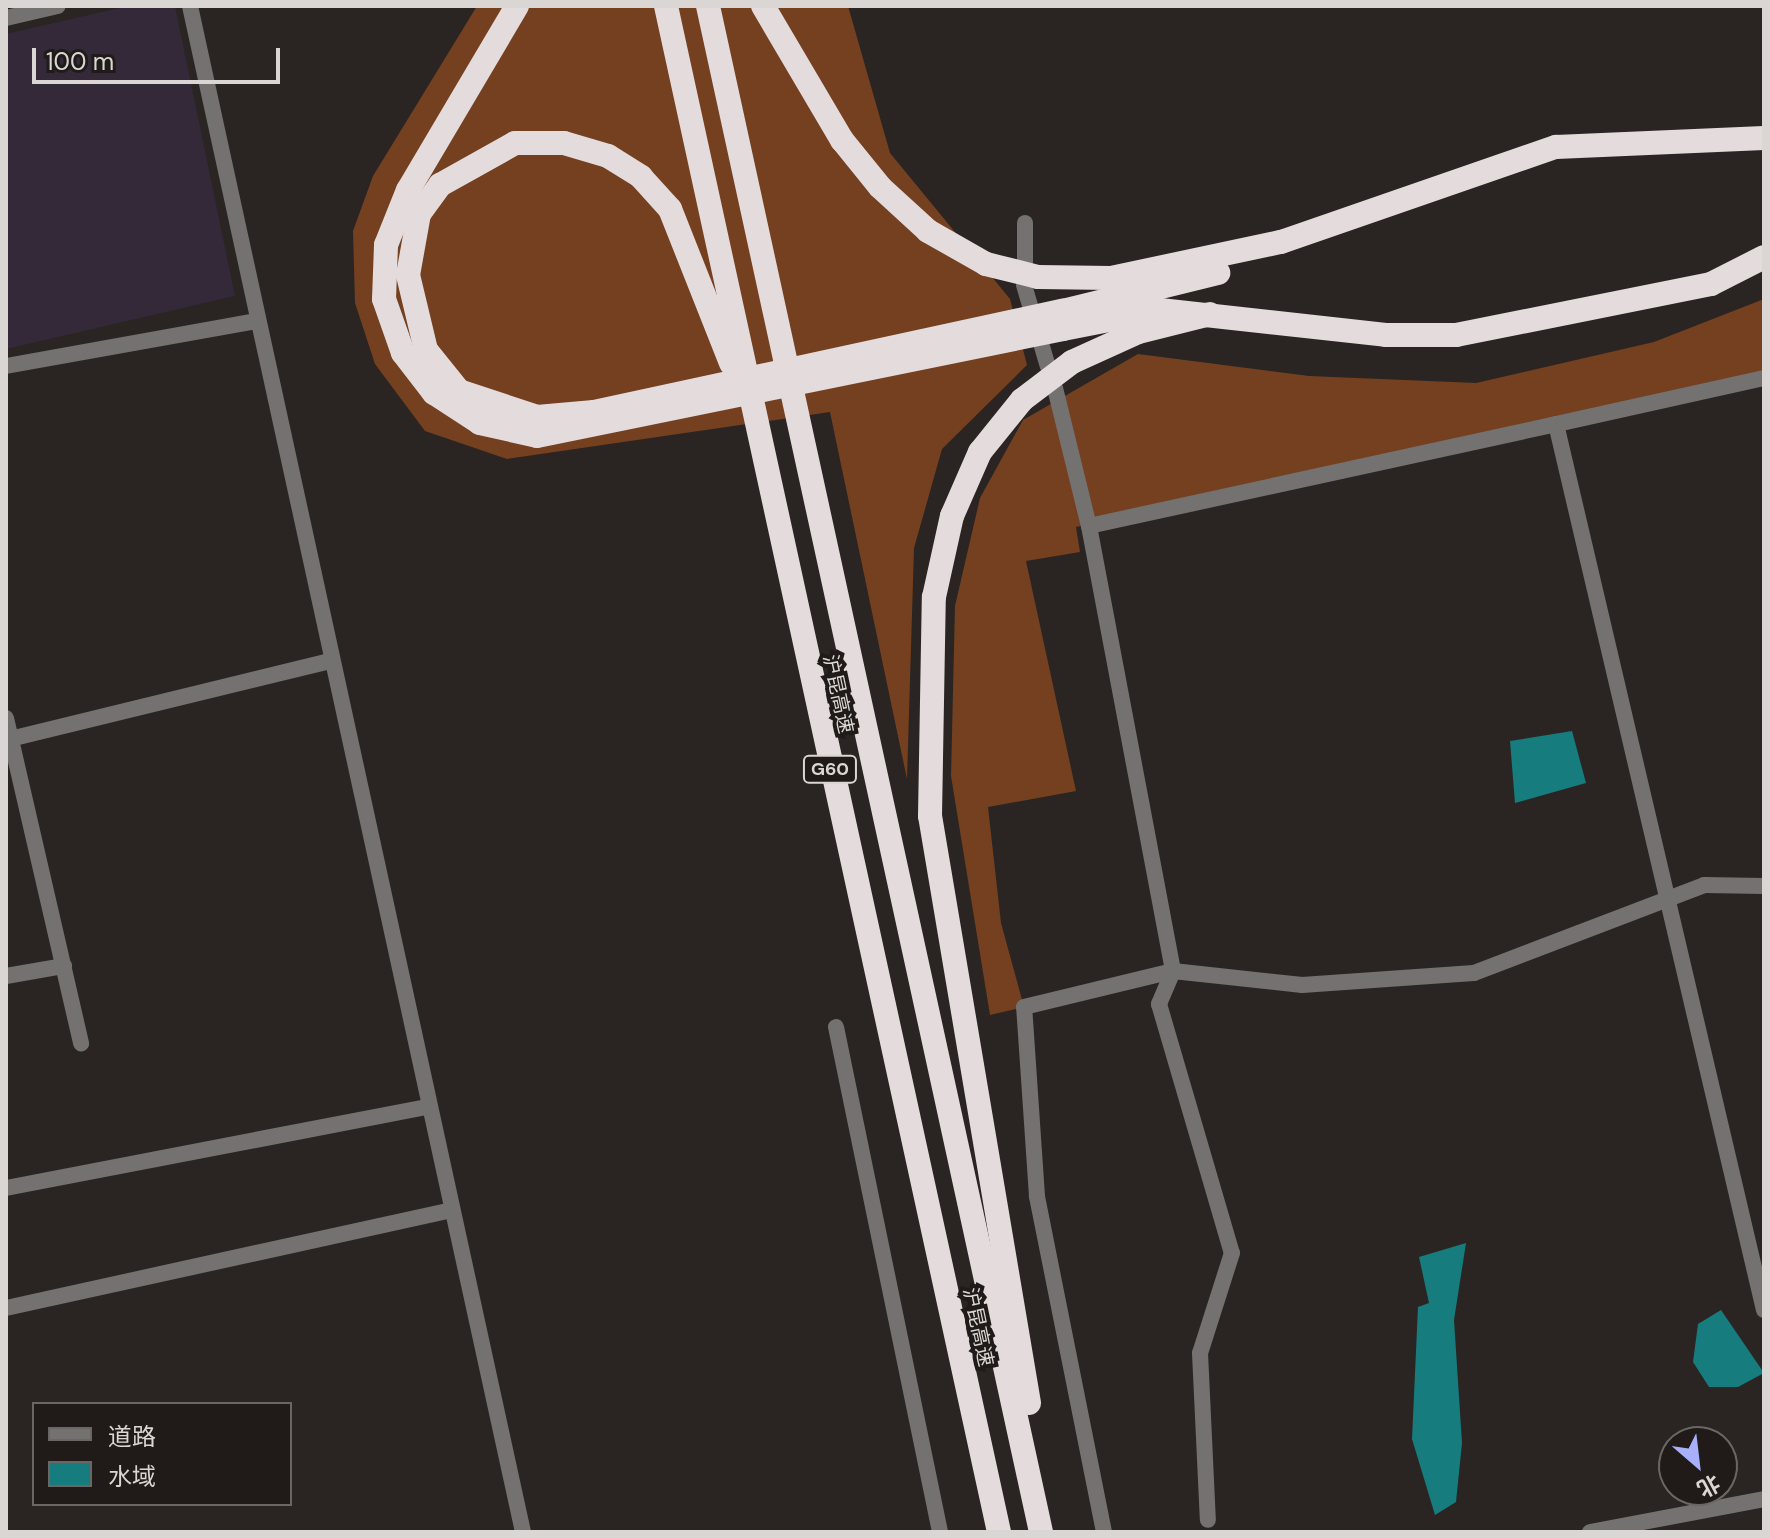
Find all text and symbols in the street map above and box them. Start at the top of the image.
scale bar [36,32,284,82]
text: 100 m [46,46,114,77]
street label: 沪昆高速 [818,652,858,736]
road number: G60 [802,755,858,783]
street label: 沪昆高速 [958,1285,998,1369]
legend [32,1402,292,1506]
text: 道路 [108,1421,156,1452]
north arrow [1658,1426,1738,1506]
text: 水域 [108,1461,156,1492]
text: 北 [1692,1468,1725,1504]

